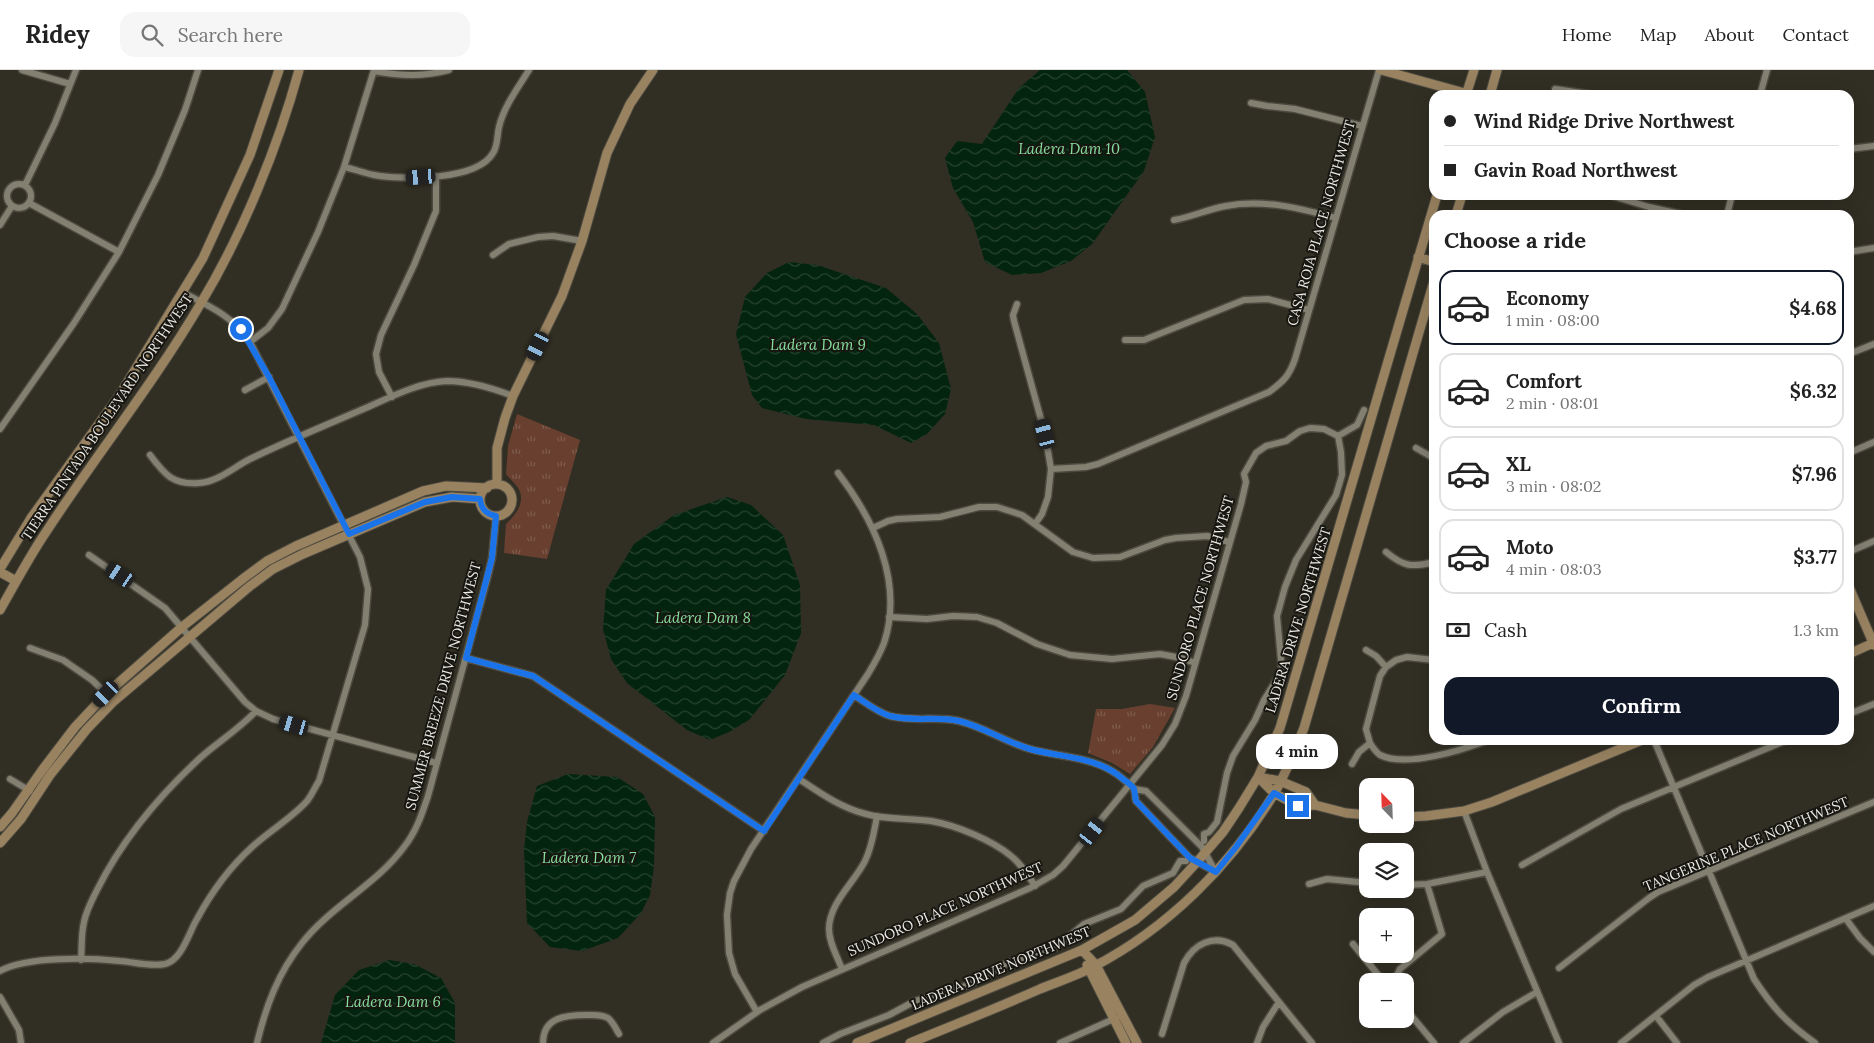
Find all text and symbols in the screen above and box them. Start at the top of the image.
search box [120,12,470,57]
text: Ridey [25,19,90,50]
icon: search [138,21,166,49]
text: Search here [178,23,283,47]
text: Home [1562,23,1612,46]
text: Map [1640,23,1676,46]
text: About [1704,23,1754,46]
text: Contact [1782,23,1849,46]
text: Wind Ridge Drive Northwest [1474,109,1734,133]
street label: CASA ROJA PLACE NORTHWEST [1283,118,1359,328]
water label: Ladera Dam 10 [1018,139,1120,158]
text: Gavin Road Northwest [1474,158,1677,182]
car [405,168,436,186]
text: Choose a ride [1444,226,1586,254]
icon: car [1446,285,1491,330]
text: Economy [1506,286,1589,310]
street label: TIERRA PINTADA BOULEVARD NORTHWEST [17,290,197,544]
text: $4.68 [1789,296,1837,320]
text: 1 min · 08:00 [1506,310,1600,330]
route start [230,318,252,340]
car [524,329,551,363]
water label: Ladera Dam 9 [770,335,866,354]
icon: car [1446,368,1491,413]
text: Comfort [1506,369,1582,393]
text: $6.32 [1790,379,1837,403]
text: 2 min · 08:01 [1506,393,1598,413]
car [1033,418,1056,450]
icon: car [1446,451,1491,496]
text: XL [1506,452,1531,476]
text: $7.96 [1792,462,1837,486]
text: 3 min · 08:02 [1506,476,1601,496]
street label: SUNDORO PLACE NORTHWEST [1162,494,1238,702]
street label: LADERA DRIVE NORTHWEST [1261,525,1335,715]
icon: car [1446,534,1491,579]
text: Moto [1506,535,1553,559]
text: $3.77 [1793,545,1837,569]
text: 4 min · 08:03 [1506,559,1602,579]
car [103,560,136,590]
street label: SUMMER BREEZE DRIVE NORTHWEST [401,560,485,812]
water label: Ladera Dam 8 [655,608,751,627]
icon: cash [1444,616,1472,644]
text: Cash [1484,618,1527,642]
text: 1.3 km [1793,620,1839,640]
button: Confirm [1444,677,1839,735]
car [90,678,121,710]
car [277,714,310,736]
callout: 4 min [1257,734,1339,768]
text: 4 min [1275,741,1319,761]
north arrow [1359,778,1414,832]
map controls [1359,778,1414,1028]
street label: TANGERINE PLACE NORTHWEST [1641,792,1851,896]
route end [1287,795,1309,817]
car [1076,816,1107,848]
button: layers [1359,843,1414,898]
water label: Ladera Dam 7 [542,848,636,867]
street label: SUNDORO PLACE NORTHWEST [845,858,1045,960]
button: + [1359,908,1414,963]
street label: LADERA DRIVE NORTHWEST [909,922,1093,1014]
button: − [1359,973,1414,1028]
water label: Ladera Dam 6 [345,992,441,1011]

